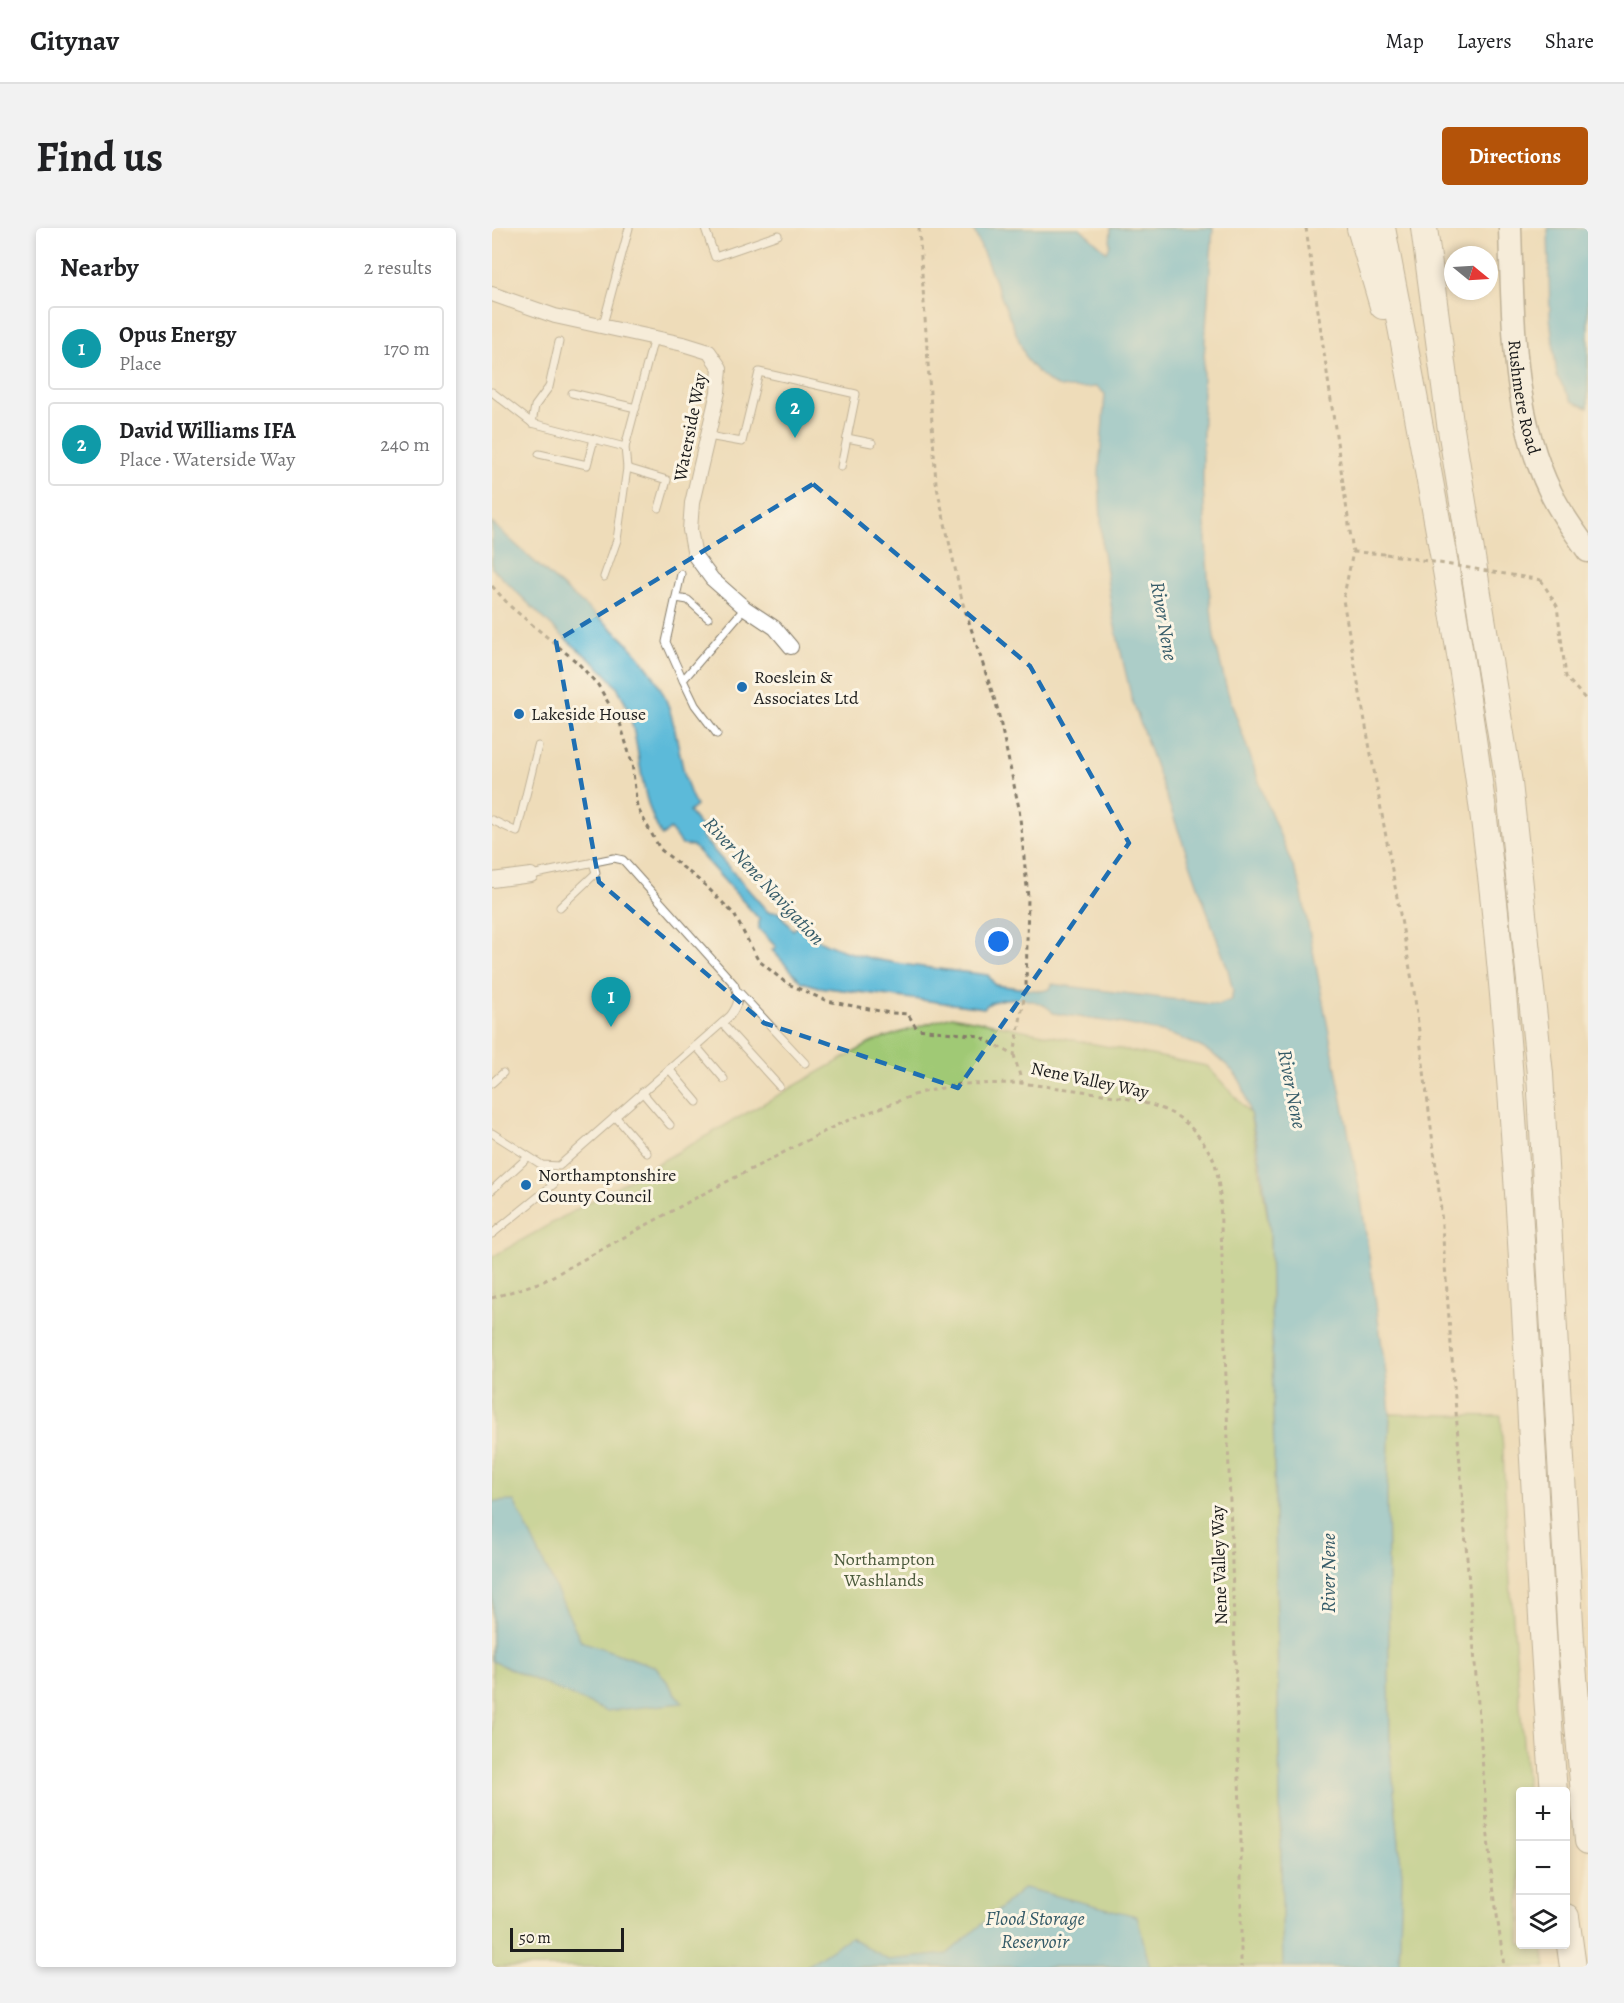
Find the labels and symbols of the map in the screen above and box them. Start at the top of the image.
north arrow [1444,246,1498,300]
street label: Rushmere Road [1503,339,1547,458]
street label: Waterside Way [668,370,712,484]
pin: 2 [776,388,814,438]
water label: River Nene [1144,579,1184,663]
place label: Roeslein & Associates Ltd [753,665,859,710]
marker: Roeslein & Associates Ltd [735,680,749,694]
place label: Lakeside House [531,702,646,726]
marker: Lakeside House [512,707,526,721]
water label: River Nene Navigation [697,811,831,951]
your location [984,927,1013,956]
pin: 1 [592,978,630,1027]
water label: River Nene [1271,1047,1313,1131]
street label: Nene Valley Way [1029,1056,1152,1104]
place label: Northamptonshire County Council [538,1163,676,1208]
marker: Northamptonshire County Council [519,1178,533,1192]
street label: Nene Valley Way [1205,1504,1233,1625]
water label: River Nene [1315,1533,1342,1613]
park label: Northampton Washlands [833,1547,935,1592]
water label: Flood Storage Reservoir [985,1905,1085,1955]
scale bar [510,1925,624,1952]

